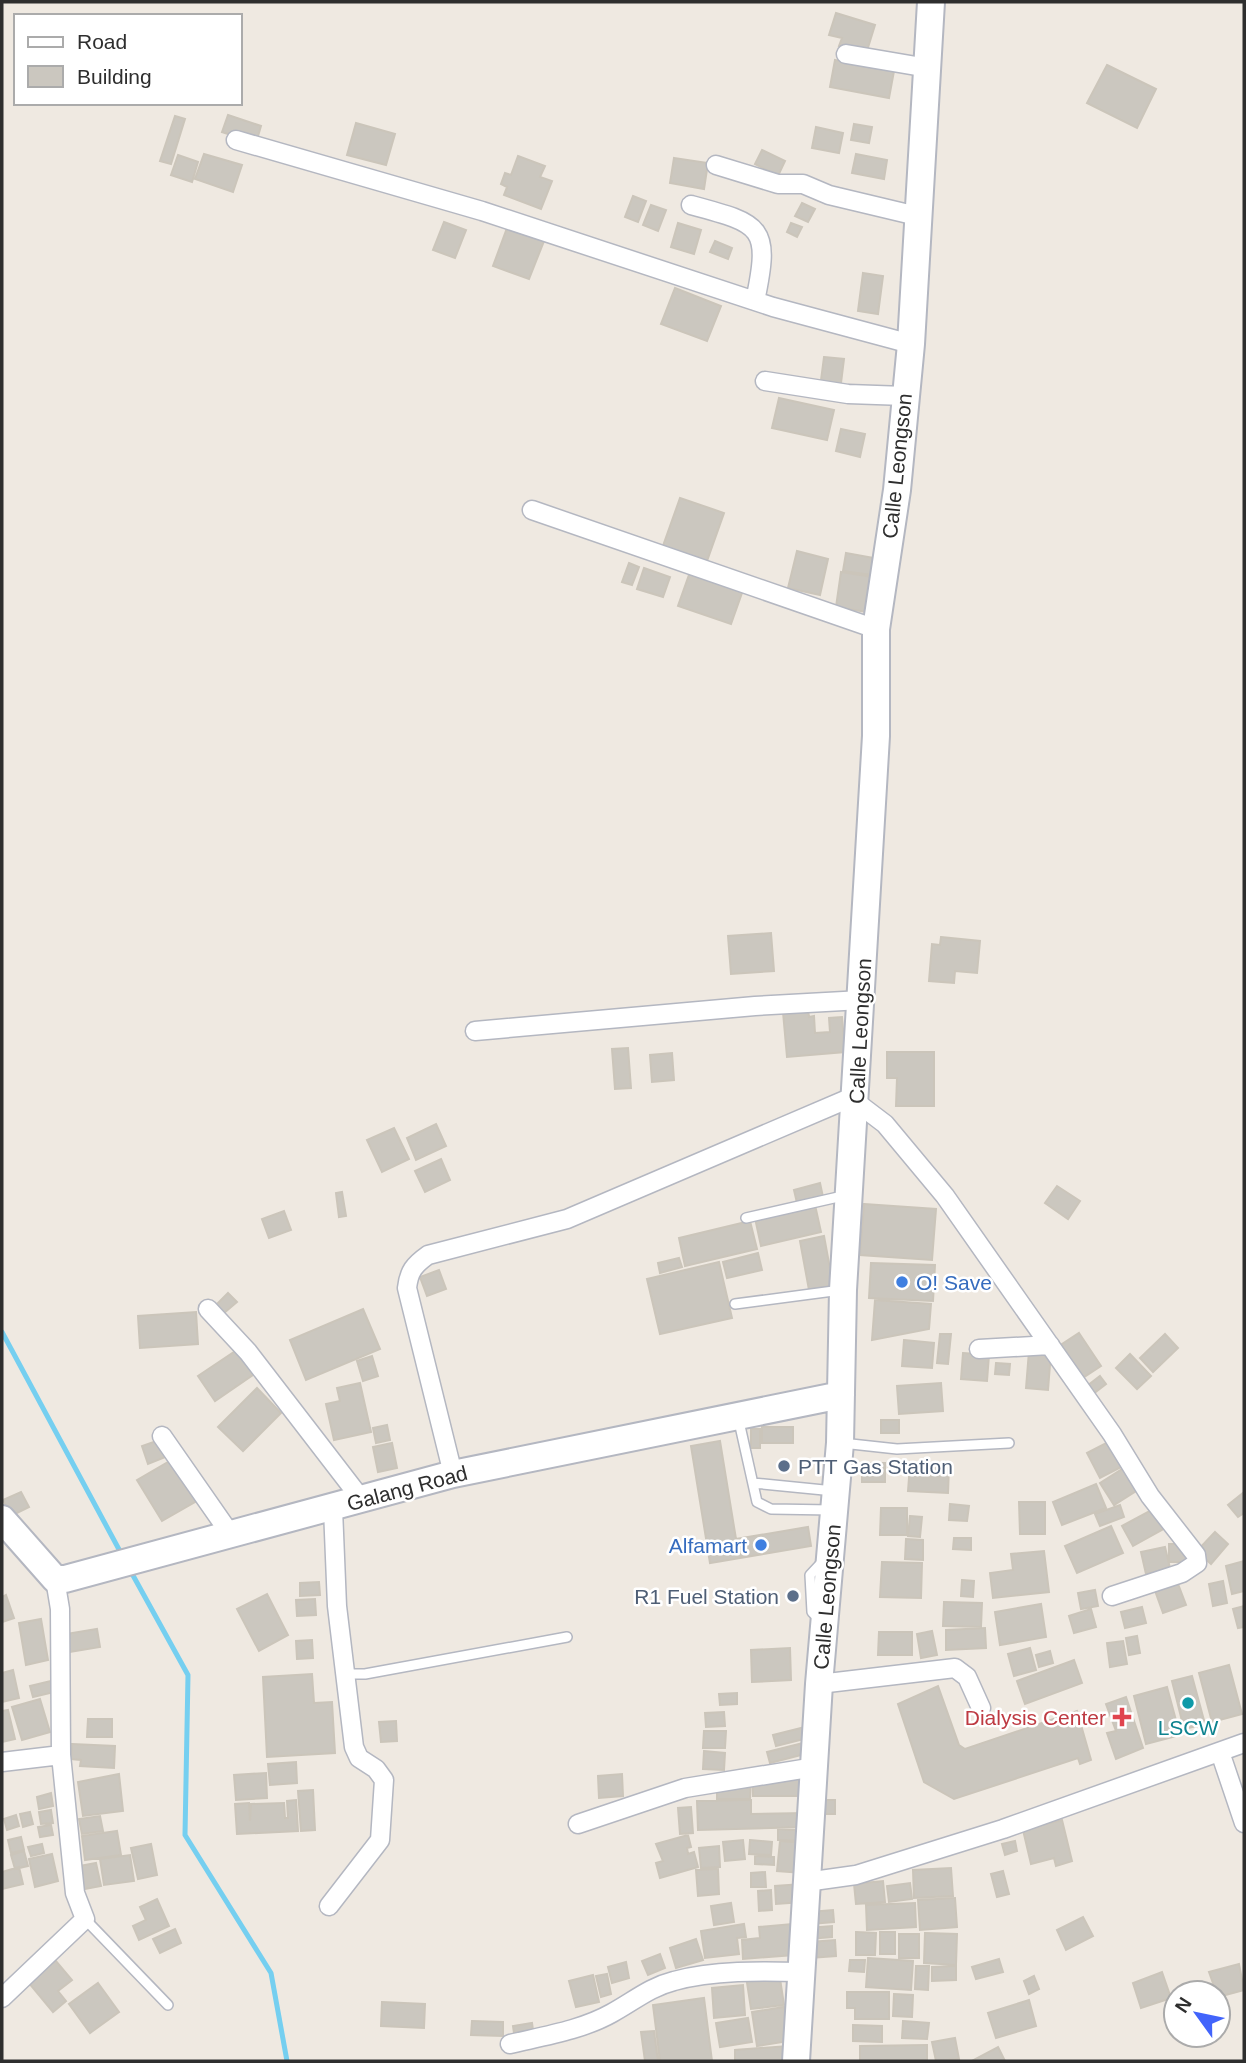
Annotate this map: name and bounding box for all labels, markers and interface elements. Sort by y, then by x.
legend [14,14,242,105]
text: Road [77,30,127,53]
text: Building [77,65,152,88]
street label: Calle Leongson [878,392,916,540]
street label: Calle Leongson [845,958,875,1104]
place label: O! Save [916,1271,992,1294]
marker: O! Save [894,1274,910,1290]
place label: PTT Gas Station [798,1455,953,1478]
marker: PTT Gas Station [776,1458,792,1474]
street label: Galang Road [344,1461,470,1515]
street label: Calle Leongson [809,1523,845,1671]
place label: Alfamart [669,1534,747,1557]
marker: Alfamart [753,1537,769,1553]
place label: R1 Fuel Station [634,1585,779,1608]
marker: R1 Fuel Station [785,1588,801,1604]
marker: LSCW [1180,1695,1196,1711]
place label: Dialysis Center [965,1706,1106,1729]
marker: Dialysis Center [1112,1707,1132,1727]
place label: LSCW [1158,1716,1219,1739]
north arrow [1162,1979,1232,2049]
text: N [1171,1994,1196,2016]

